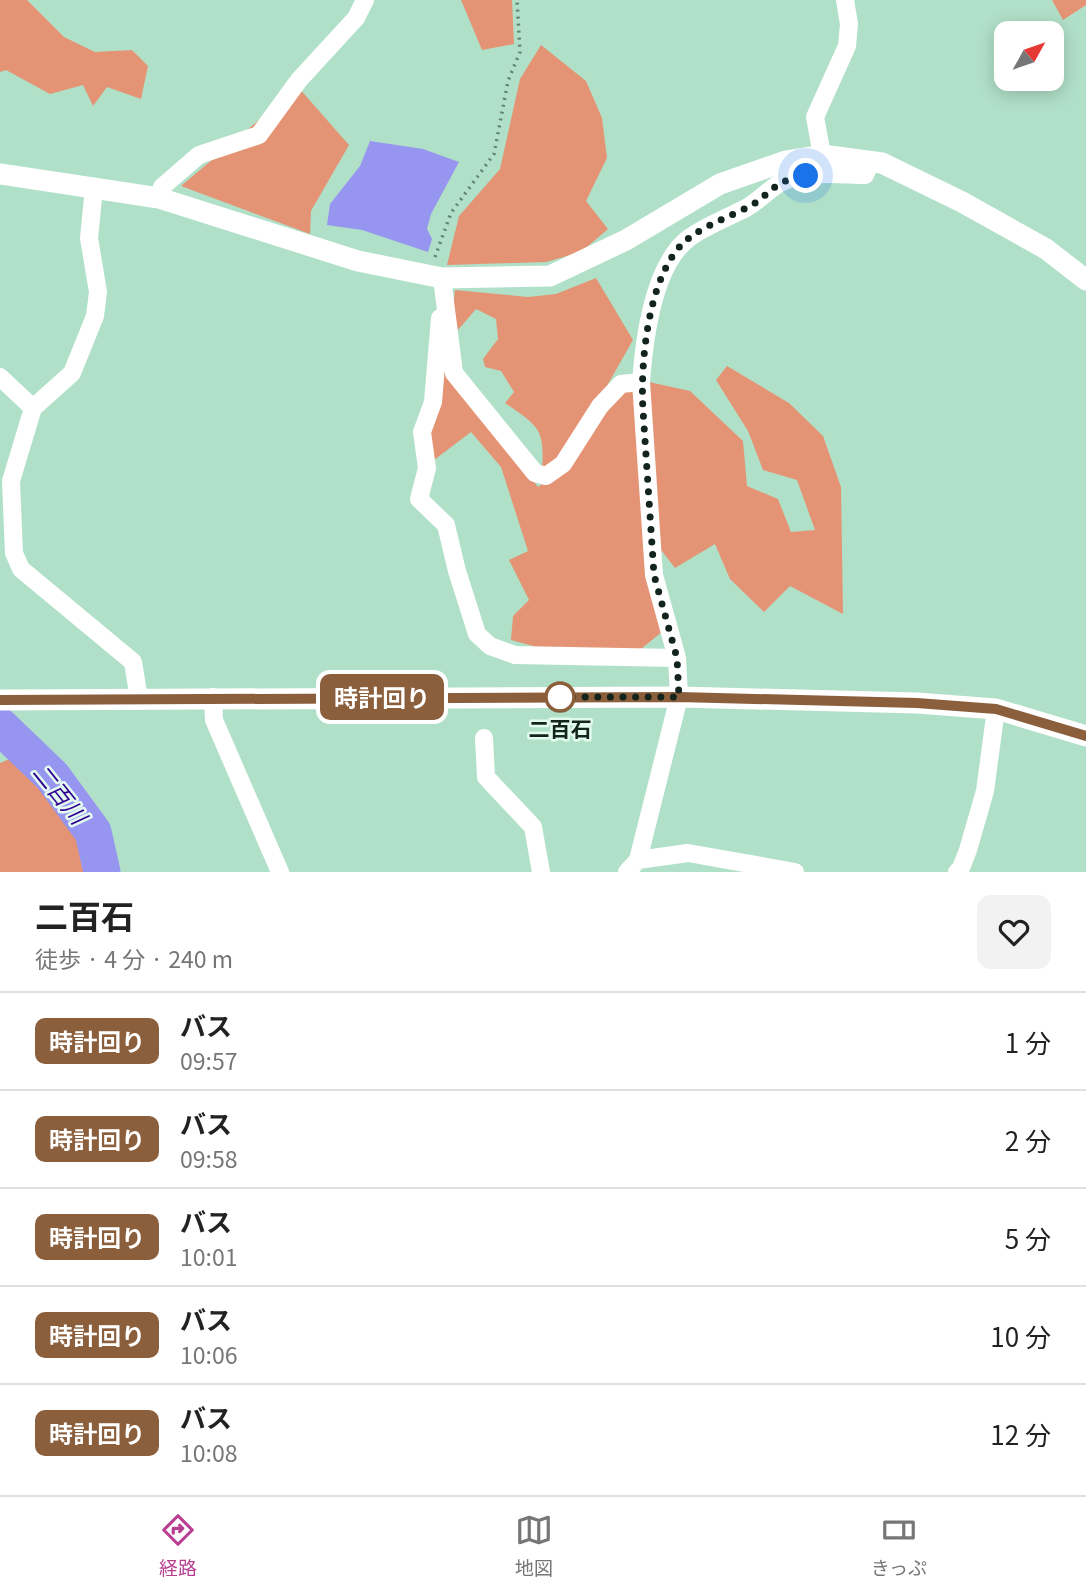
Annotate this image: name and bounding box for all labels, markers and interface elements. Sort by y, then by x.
north arrow [994,21,1064,91]
map controls [994,21,1064,91]
your location [788,158,823,193]
line badge: 時計回り [333,674,431,720]
text: 時計回り [334,679,430,714]
marker: 二百石 [545,682,575,712]
place label: 二百石 [529,713,592,743]
water label: 二百川 [26,755,98,833]
text: 二百石 [35,891,134,939]
button: heart [977,895,1051,969]
text: 徒歩 · 4 分 · 240 m [35,941,233,975]
text: バス [180,1006,232,1043]
text: 時計回り [49,1023,145,1058]
text: 1 分 [1005,1023,1051,1060]
text: 09:57 [180,1043,237,1077]
text: バス [180,1104,232,1141]
text: 時計回り [49,1121,145,1156]
text: 2 分 [1005,1121,1051,1158]
text: 09:58 [180,1141,237,1175]
text: バス [180,1202,232,1239]
text: 時計回り [49,1219,145,1254]
text: 5 分 [1005,1219,1051,1256]
text: 10:01 [180,1239,237,1273]
text: バス [180,1300,232,1337]
text: 時計回り [49,1317,145,1352]
text: 10 分 [990,1317,1051,1354]
text: 10:06 [180,1337,237,1371]
text: バス [180,1398,232,1435]
text: 時計回り [49,1415,145,1450]
text: 12 分 [990,1415,1051,1452]
text: 10:08 [180,1435,237,1469]
tab: 経路 [159,1511,197,1580]
tab: 地図 [515,1511,553,1580]
tab: きっぷ [871,1511,927,1580]

